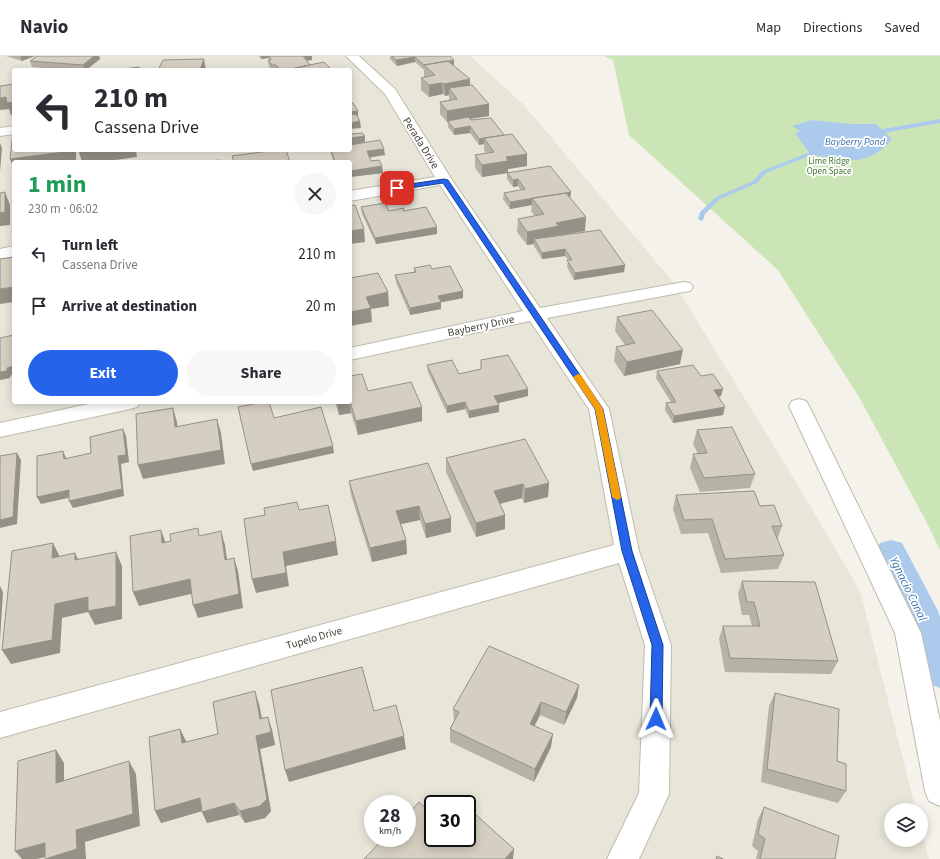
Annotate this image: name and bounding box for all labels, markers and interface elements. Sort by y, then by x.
text: Navio [20,14,68,41]
text: Map [756,18,781,38]
text: Directions [803,18,862,38]
text: Saved [884,18,920,38]
text: 210 m [94,78,168,118]
icon: left [28,84,80,136]
street label: Perada Drive [399,114,443,172]
text: Cassena Drive [94,115,199,140]
water label: Bayberry Pond [825,135,886,149]
park label: Lime Ridge Open Space [807,155,852,178]
text: 1 min [28,167,86,202]
pin [380,171,414,205]
button: close [294,173,336,215]
icon: arrive [386,177,408,199]
text: 230 m · 06:02 [28,200,98,218]
text: Turn left [62,235,118,256]
icon: left [28,243,50,265]
text: 210 m [298,244,336,265]
text: Cassena Drive [62,256,138,274]
icon: arrive [28,295,50,317]
text: Arrive at destination [62,296,197,317]
text: 20 m [306,296,336,317]
street label: Bayberry Drive [446,312,516,340]
button: Exit [28,350,178,396]
button: Share [186,350,336,396]
water label: Ygnacio Canal [885,554,931,624]
street label: Tupelo Drive [284,623,344,653]
position arrow [635,698,677,740]
speed limit sign: 30 [424,795,476,847]
text: 28 [379,802,401,830]
map controls [884,803,928,847]
button: layers [884,803,928,847]
text: km/h [379,824,401,838]

